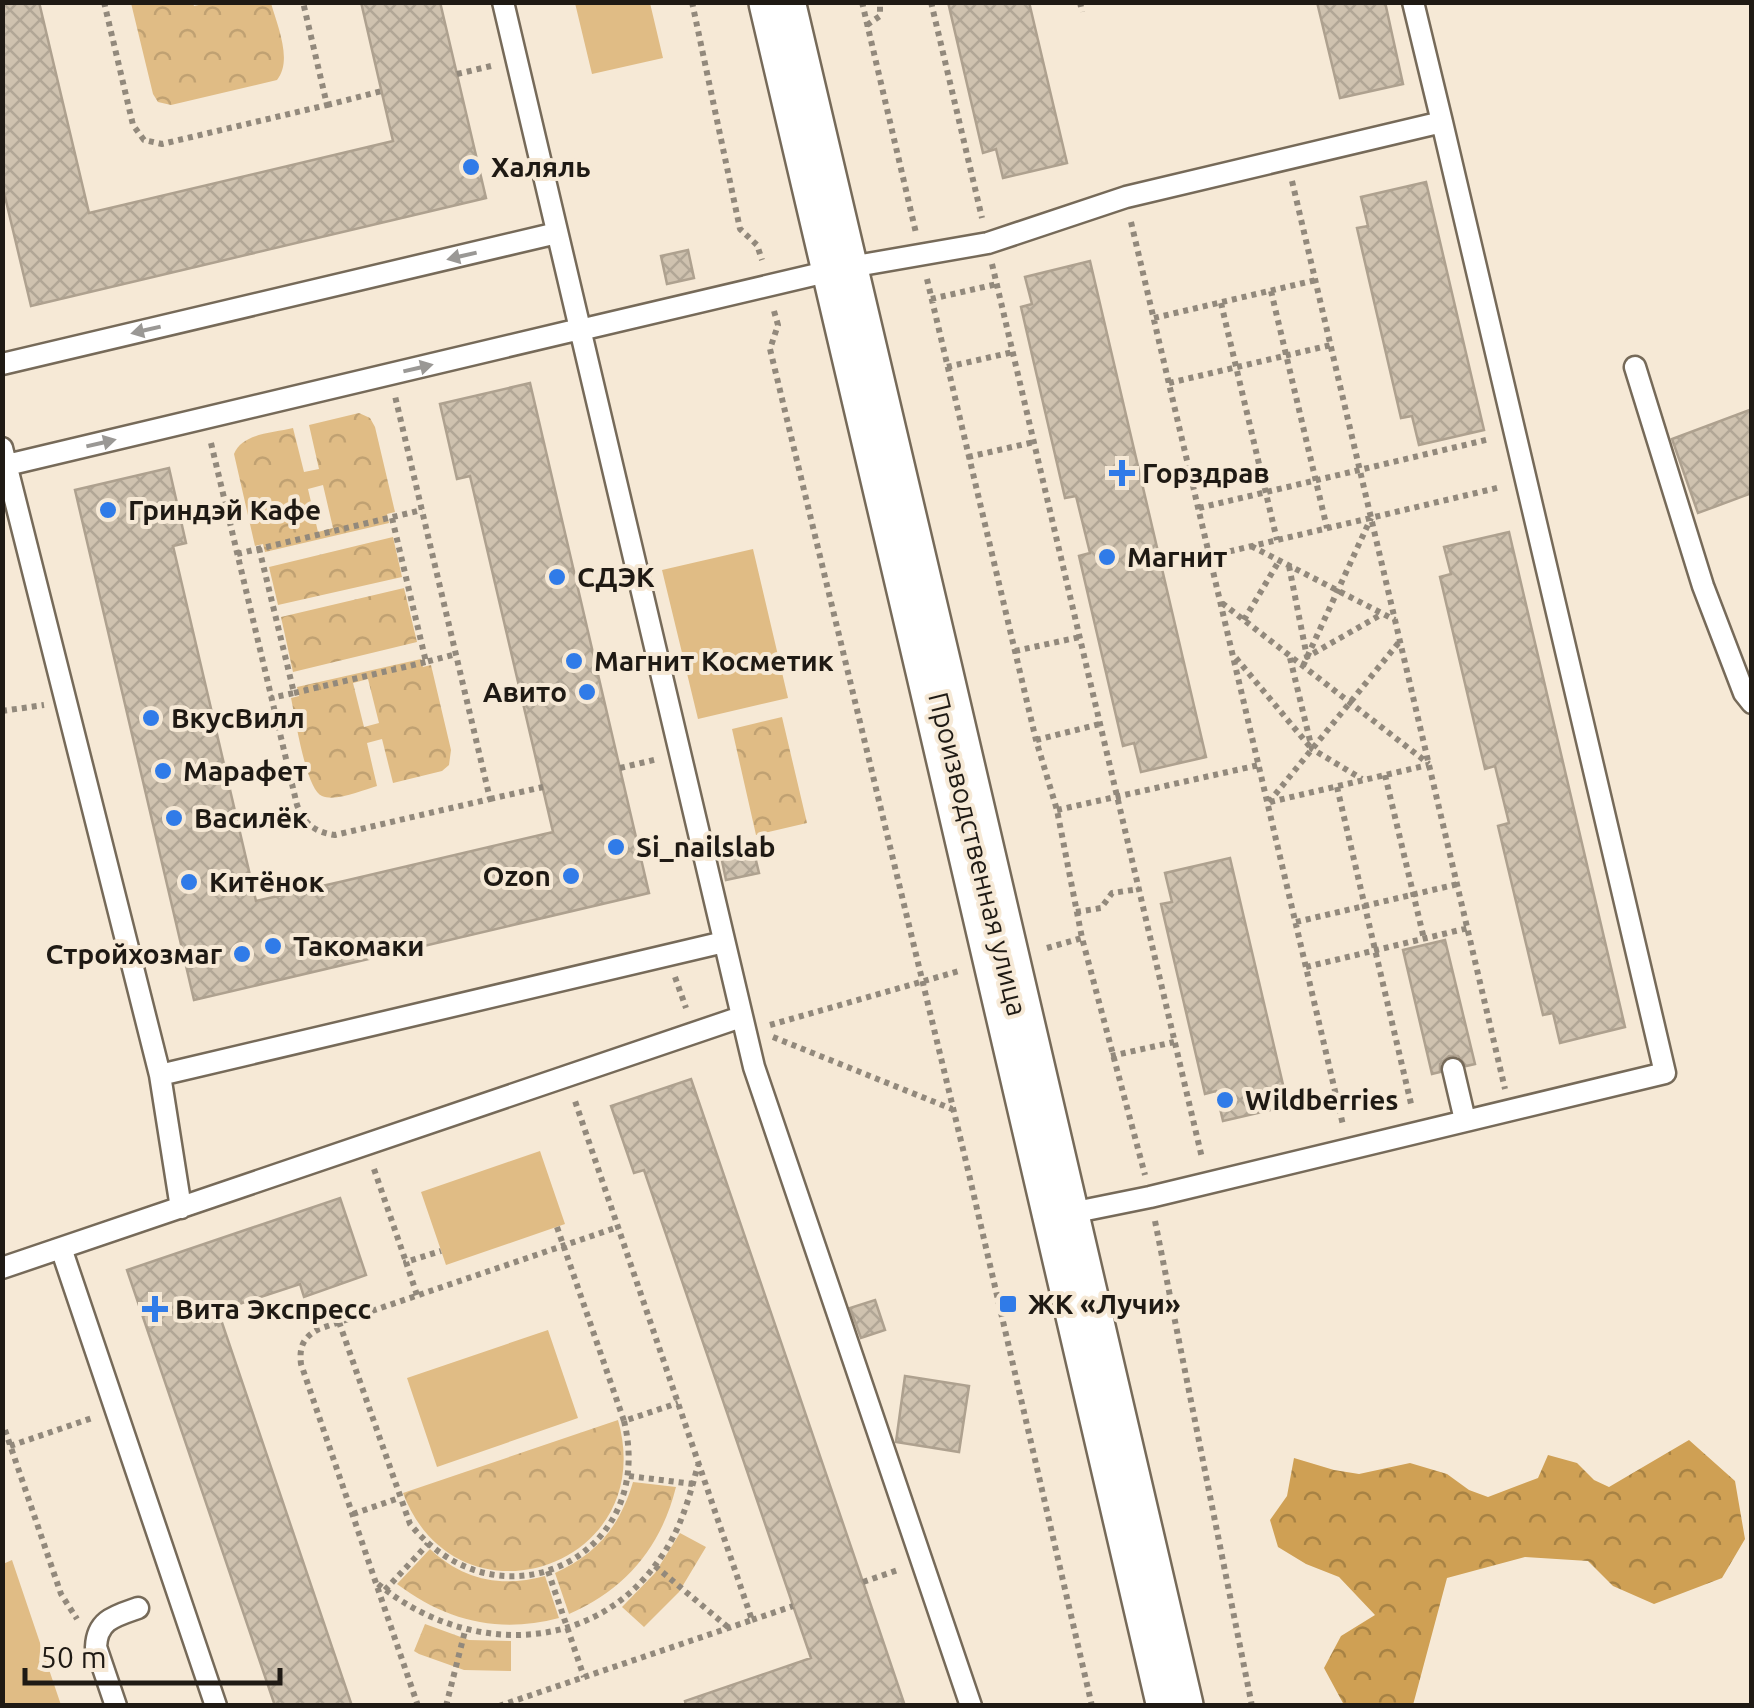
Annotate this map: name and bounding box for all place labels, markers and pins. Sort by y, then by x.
place label: Халяль [491,151,591,182]
marker: Халяль [460,156,482,178]
place label: Горздрав [1142,457,1270,488]
marker: Горздрав [1111,462,1133,484]
place label: Гриндэй Кафе [128,494,321,525]
marker: Гриндэй Кафе [97,499,119,521]
place label: Магнит [1127,541,1227,572]
marker: Магнит [1096,546,1118,568]
place label: СДЭК [577,561,655,592]
marker: СДЭК [546,566,568,588]
place label: Магнит Косметик [594,645,834,676]
marker: Магнит Косметик [563,650,585,672]
place label: Авито [483,676,567,707]
marker: Авито [576,681,598,703]
place label: ВкусВилл [171,702,305,733]
marker: ВкусВилл [140,707,162,729]
place label: Марафет [183,755,307,786]
marker: Марафет [152,760,174,782]
place label: Василёк [194,802,308,833]
marker: Василёк [163,807,185,829]
place label: Si_nailslab [636,831,776,862]
marker: Si_nailslab [605,836,627,858]
place label: Ozon [482,860,551,891]
marker: Ozon [560,865,582,887]
place label: Китёнок [209,866,324,897]
marker: Китёнок [178,871,200,893]
place label: Такомаки [293,930,424,961]
marker: Такомаки [262,935,284,957]
place label: Стройхозмаг [46,938,223,969]
marker: Стройхозмаг [231,943,253,965]
place label: Wildberries [1245,1084,1399,1115]
marker: Wildberries [1214,1089,1236,1111]
place label: ЖК «Лучи» [1028,1288,1181,1319]
place label: Вита Экспресс [175,1293,371,1324]
marker: ЖК «Лучи» [997,1293,1019,1315]
marker: Вита Экспресс [144,1298,166,1320]

